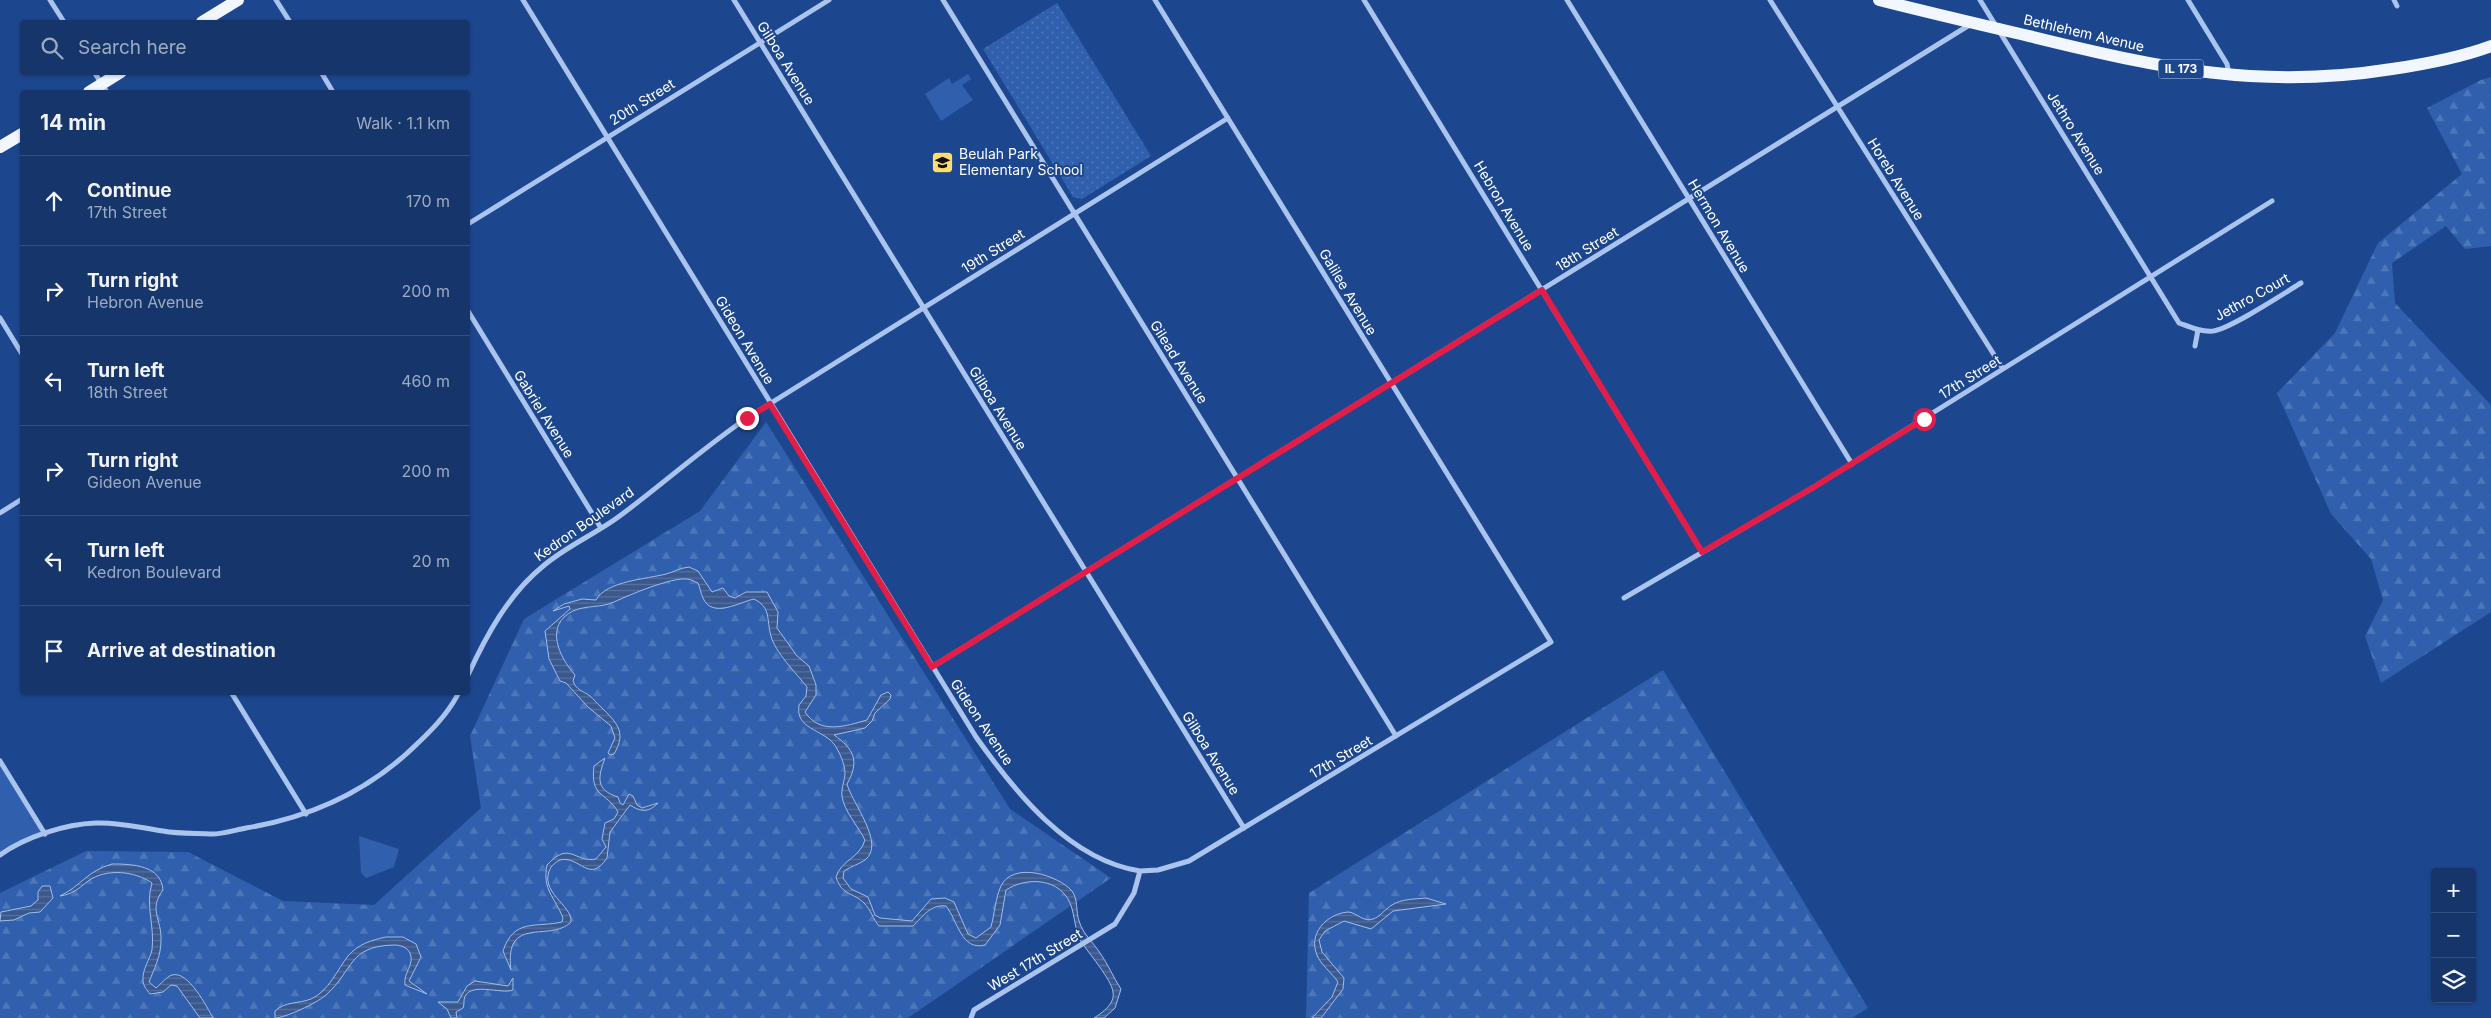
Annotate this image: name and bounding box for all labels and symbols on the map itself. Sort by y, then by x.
street label: Bethlehem Avenue [2022,10,2146,55]
street label: Gilboa Avenue [754,18,819,108]
road number: IL 173 [2158,60,2204,78]
street label: 20th Street [606,75,678,128]
street label: Jethro Avenue [2044,88,2109,178]
street label: Horeb Avenue [1864,135,1928,223]
place label: Beulah Park Elementary School [959,145,1083,178]
school or university icon: Beulah Park Elementary School [931,150,955,174]
street label: Hebron Avenue [1471,158,1538,254]
street label: Hermon Avenue [1685,176,1754,276]
street label: 18th Street [1552,222,1622,275]
street label: 19th Street [958,224,1028,277]
street label: Galilee Avenue [1316,245,1381,338]
street label: Jethro Court [2211,269,2293,324]
street label: Gideon Avenue [712,292,779,387]
street label: Gilead Avenue [1147,317,1212,407]
street label: 17th Street [1936,351,2004,402]
street label: Gilboa Avenue [966,363,1031,453]
street label: Gabriel Avenue [511,367,578,461]
route end [736,407,759,430]
route start [1913,408,1936,431]
street label: Kedron Boulevard [531,483,637,564]
street label: Gideon Avenue [947,675,1018,768]
street label: Gilboa Avenue [1179,708,1244,798]
street label: 17th Street [1306,731,1375,782]
street label: West 17th Street [984,924,1085,994]

